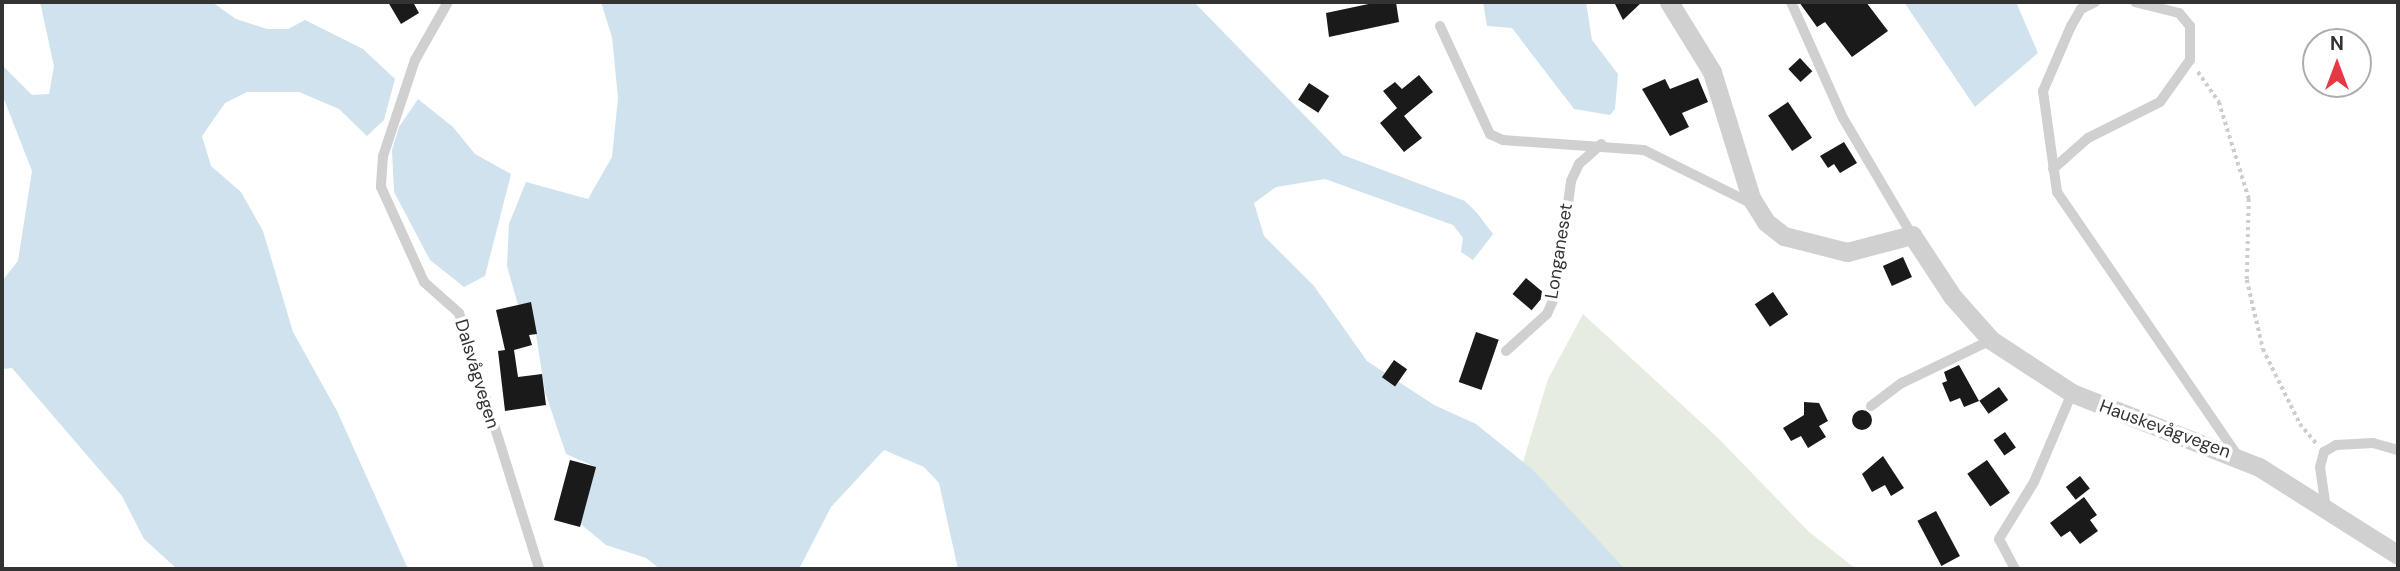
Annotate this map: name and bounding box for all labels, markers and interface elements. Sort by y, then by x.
north arrow [2302,28,2372,98]
text: N [2330,31,2344,56]
street label: Longaneset [1541,202,1577,300]
street label: Dalsvågvegen [450,317,504,431]
street label: Hauskevågvegen [2096,395,2234,463]

